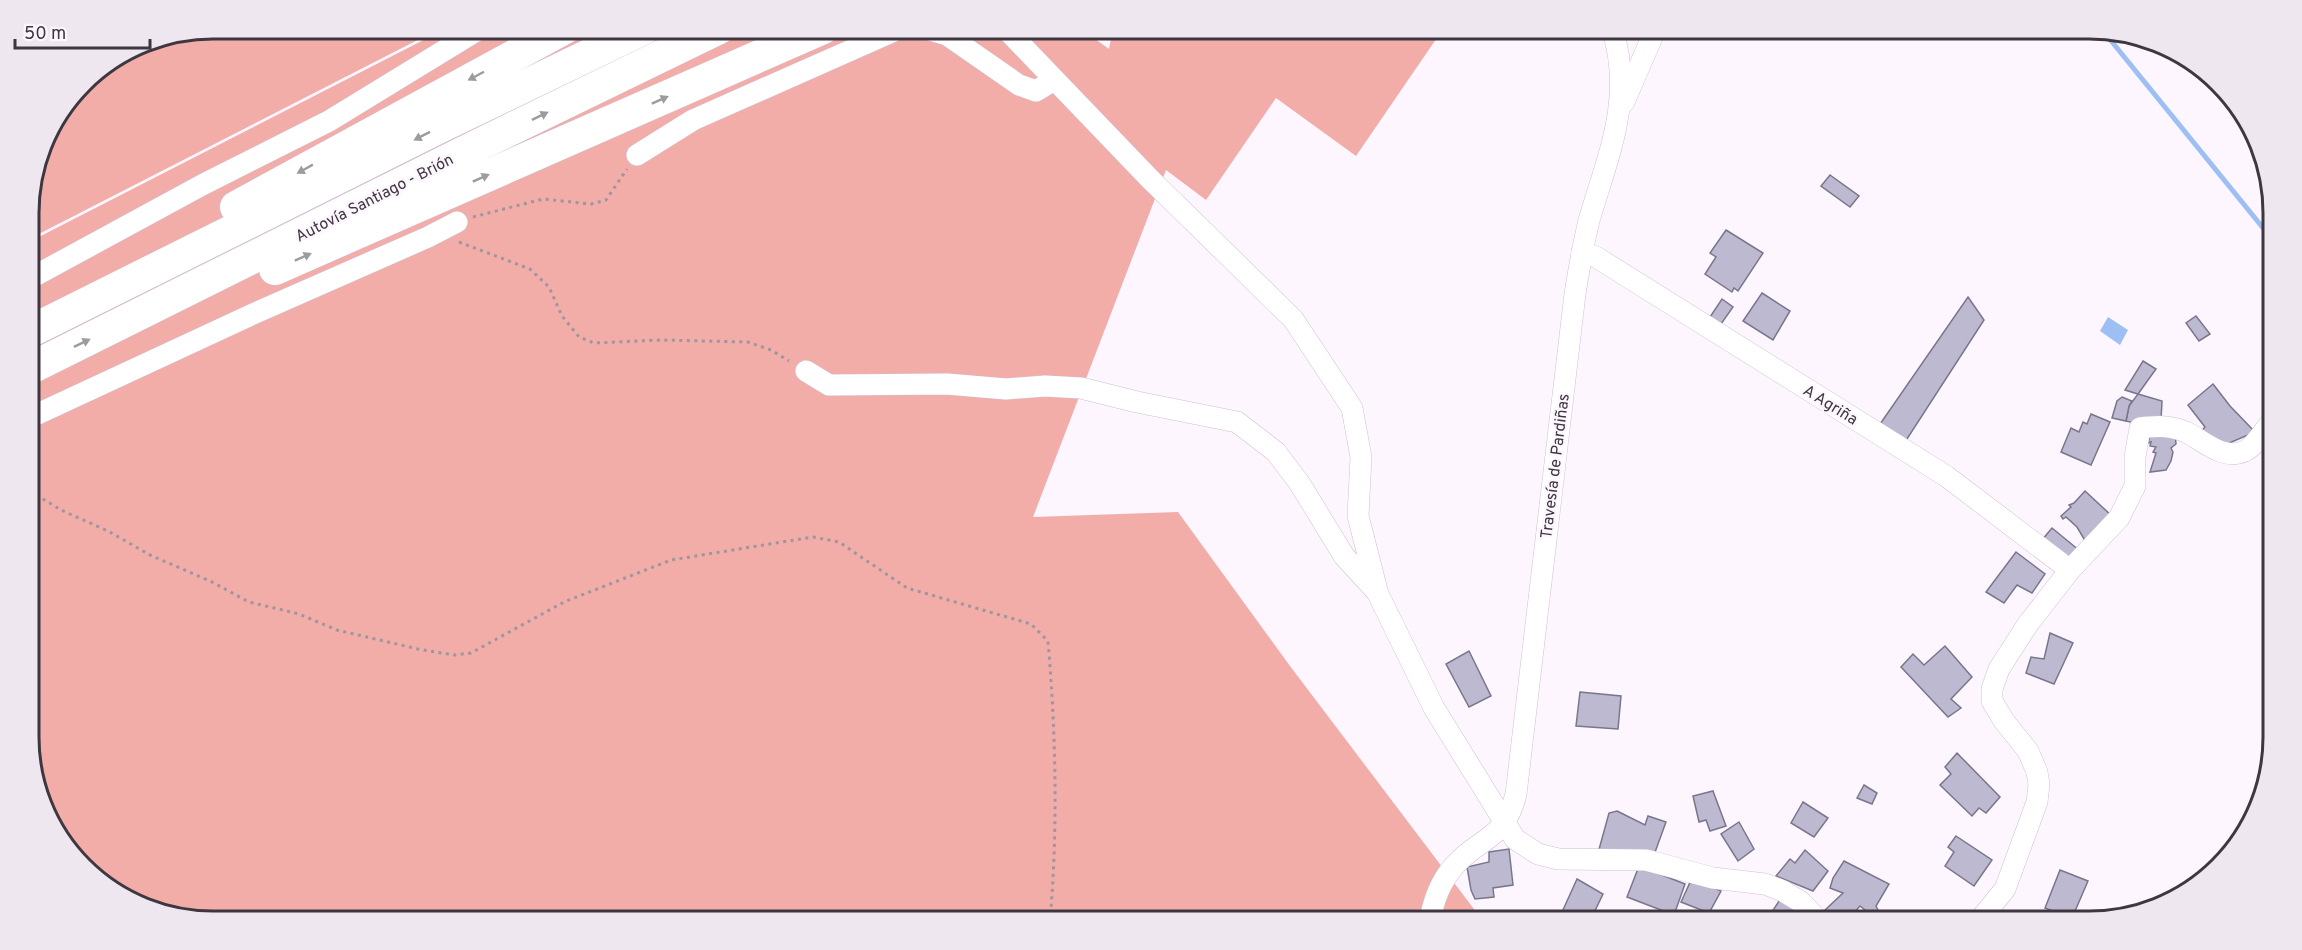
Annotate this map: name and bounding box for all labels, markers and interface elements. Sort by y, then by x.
scale bar [15,12,150,50]
text: 50 m [24,23,66,46]
one-way arrow [467,71,484,81]
one-way arrow [651,95,669,104]
one-way arrow [531,111,548,120]
one-way arrow [413,132,430,141]
street label: Autovía Santiago - Brión [292,150,457,247]
one-way arrow [296,164,313,174]
one-way arrow [473,173,491,183]
one-way arrow [294,252,311,261]
one-way arrow [73,338,90,347]
street label: A Agriña [1799,381,1861,430]
street label: Travesía de Pardiñas [1537,393,1575,540]

